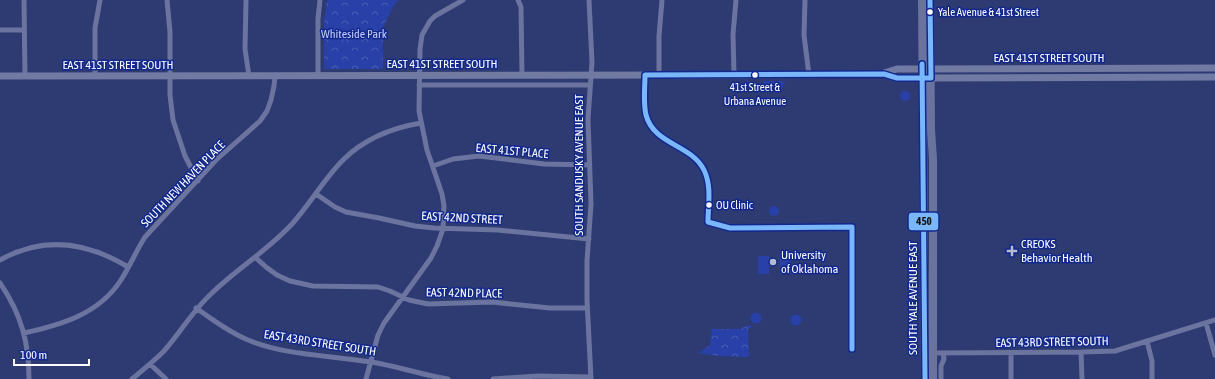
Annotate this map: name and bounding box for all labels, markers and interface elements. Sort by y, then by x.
place label: Yale Avenue & 41st Street [938,6,1039,18]
marker: Yale Avenue & 41st Street [925,7,935,17]
park label: Whiteside Park [321,27,388,41]
street label: EAST 41ST STREET SOUTH [994,51,1105,65]
street label: EAST 41ST STREET SOUTH [387,57,498,71]
street label: EAST 41ST STREET SOUTH [63,58,174,72]
marker: 41st Street & Urbana Avenue [750,70,760,80]
place label: 41st Street & Urbana Avenue [724,81,786,107]
street label: SOUTH SANDUSKY AVENUE EAST [572,93,586,236]
street label: SOUTH NEW HAVEN PLACE [138,138,228,230]
street label: EAST 41ST PLACE [475,141,549,161]
place label: OU Clinic [716,199,754,211]
marker: OU Clinic [704,200,714,210]
street label: EAST 42ND STREET [421,209,504,227]
line badge: 450 [908,212,939,231]
text: 450 [915,215,932,227]
place label: CREOKS Behavior Health [1021,237,1093,265]
street label: SOUTH YALE AVENUE EAST [906,240,920,355]
marker: CREOKS Behavior Health [1006,245,1018,257]
place label: University of Oklahoma [781,248,838,276]
marker: University of Oklahoma [768,257,778,267]
street label: EAST 42ND PLACE [426,285,502,301]
street label: EAST 43RD STREET SOUTH [263,327,377,359]
street label: EAST 43RD STREET SOUTH [995,334,1109,350]
scale bar [14,341,89,367]
text: 100 m [20,348,47,362]

